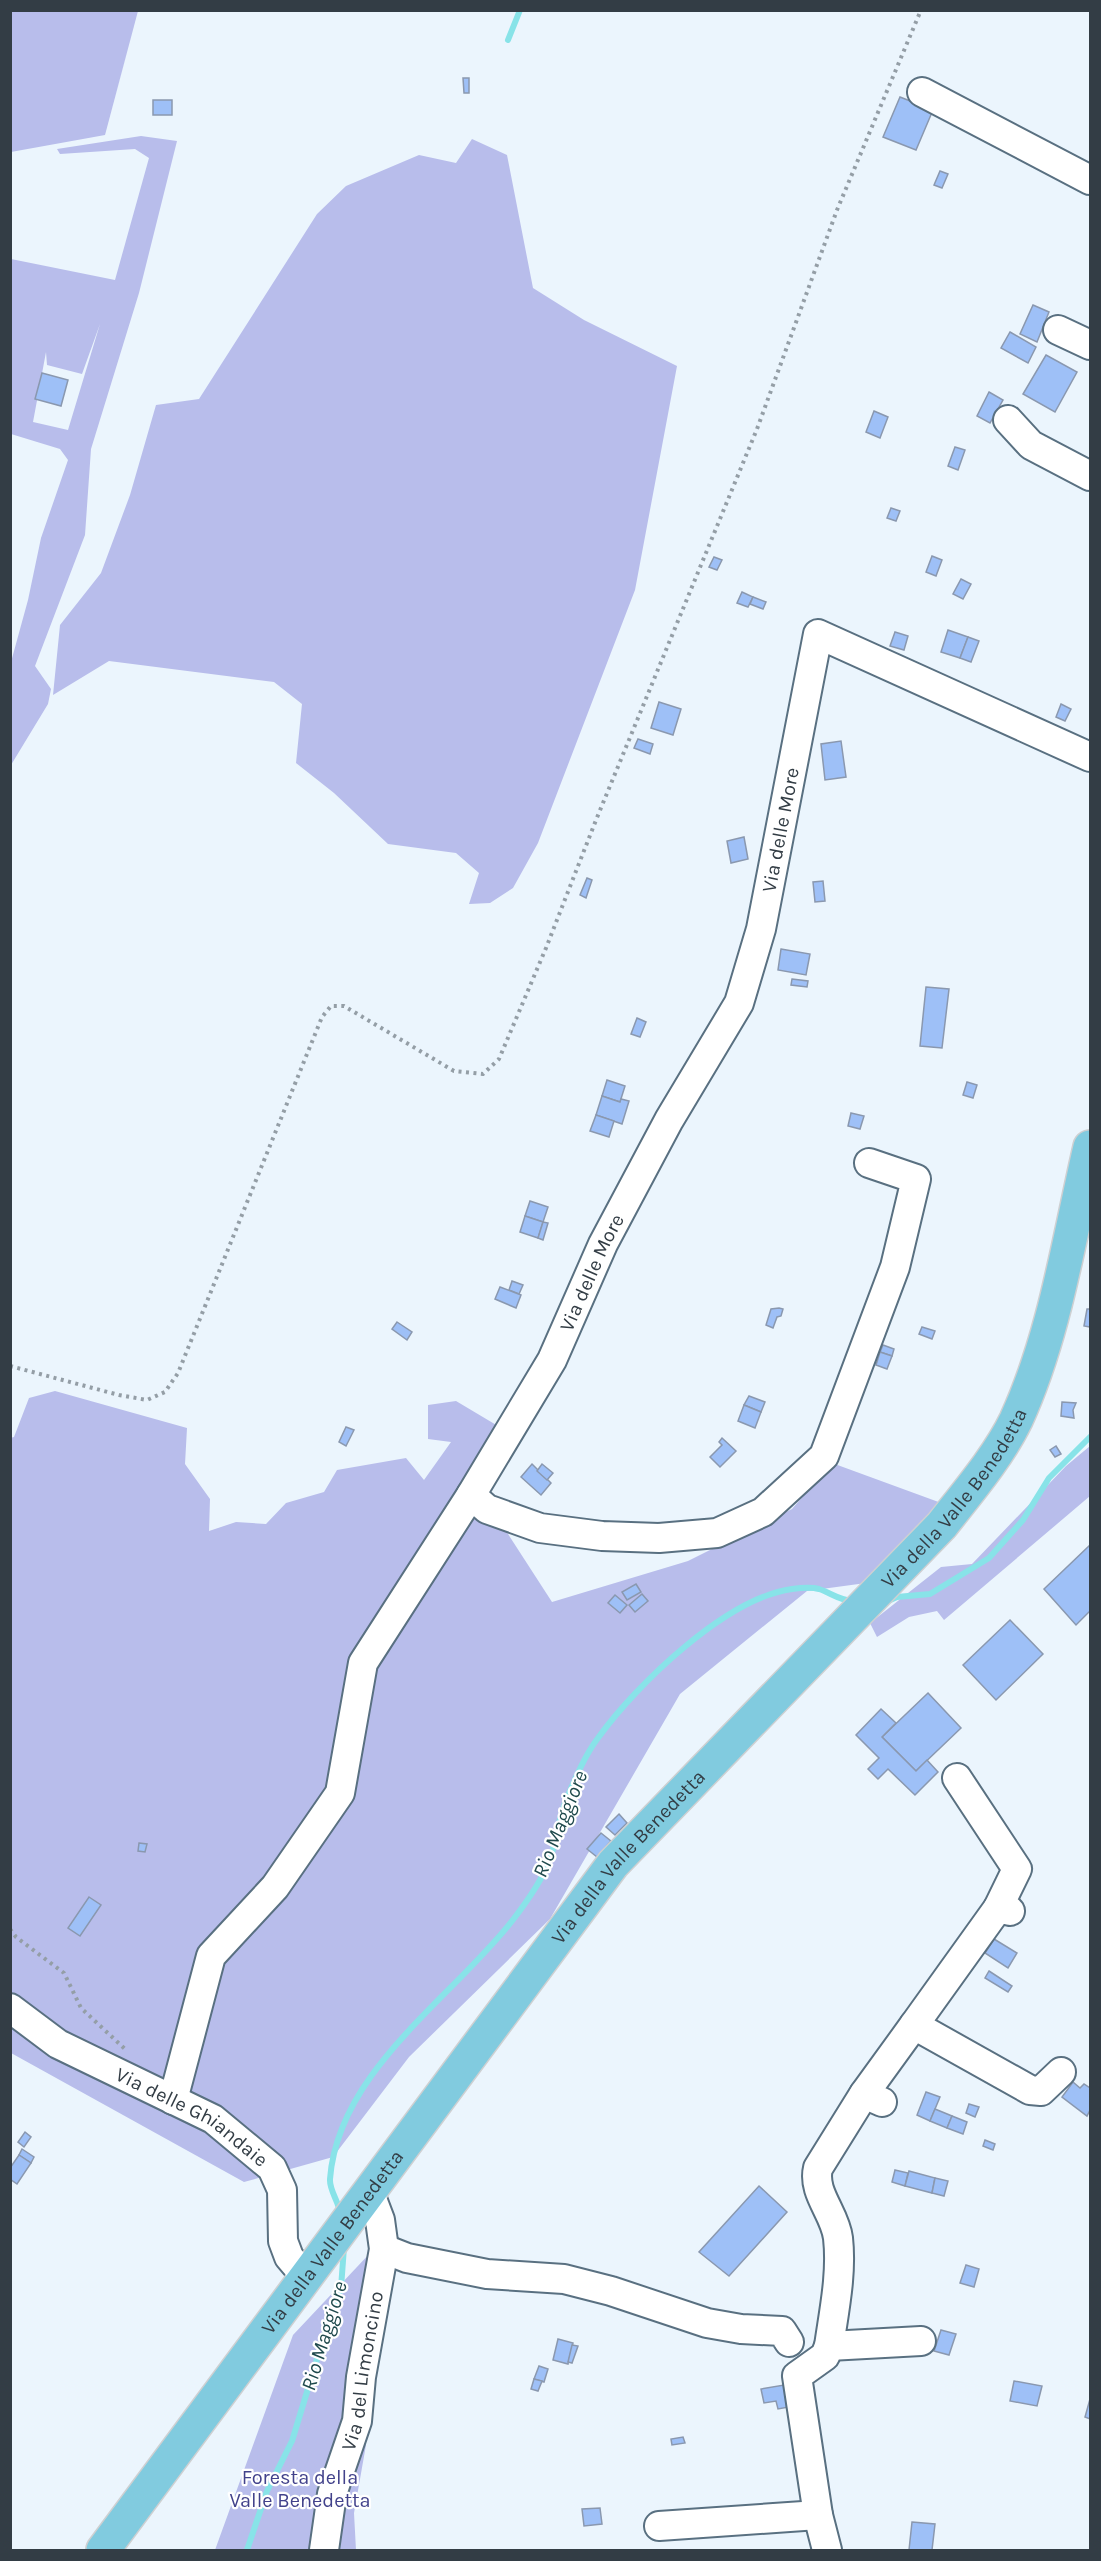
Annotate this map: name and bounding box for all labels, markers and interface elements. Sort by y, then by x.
street label: Via delle More [757,765,804,894]
street label: Via delle More [555,1210,628,1335]
street label: Via della Valle Benedetta [876,1405,1031,1592]
street label: Via della Valle Benedetta [546,1765,710,1948]
water label: Rio Maggiore [528,1767,592,1881]
street label: Via delle Ghiandaie [112,2062,273,2171]
street label: Via della Valle Benedetta [256,2145,408,2338]
water label: Rio Maggiore [296,2278,352,2393]
street label: Via del Limoncino [336,2289,388,2454]
park label: Foresta della Valle Benedetta [229,2466,371,2512]

